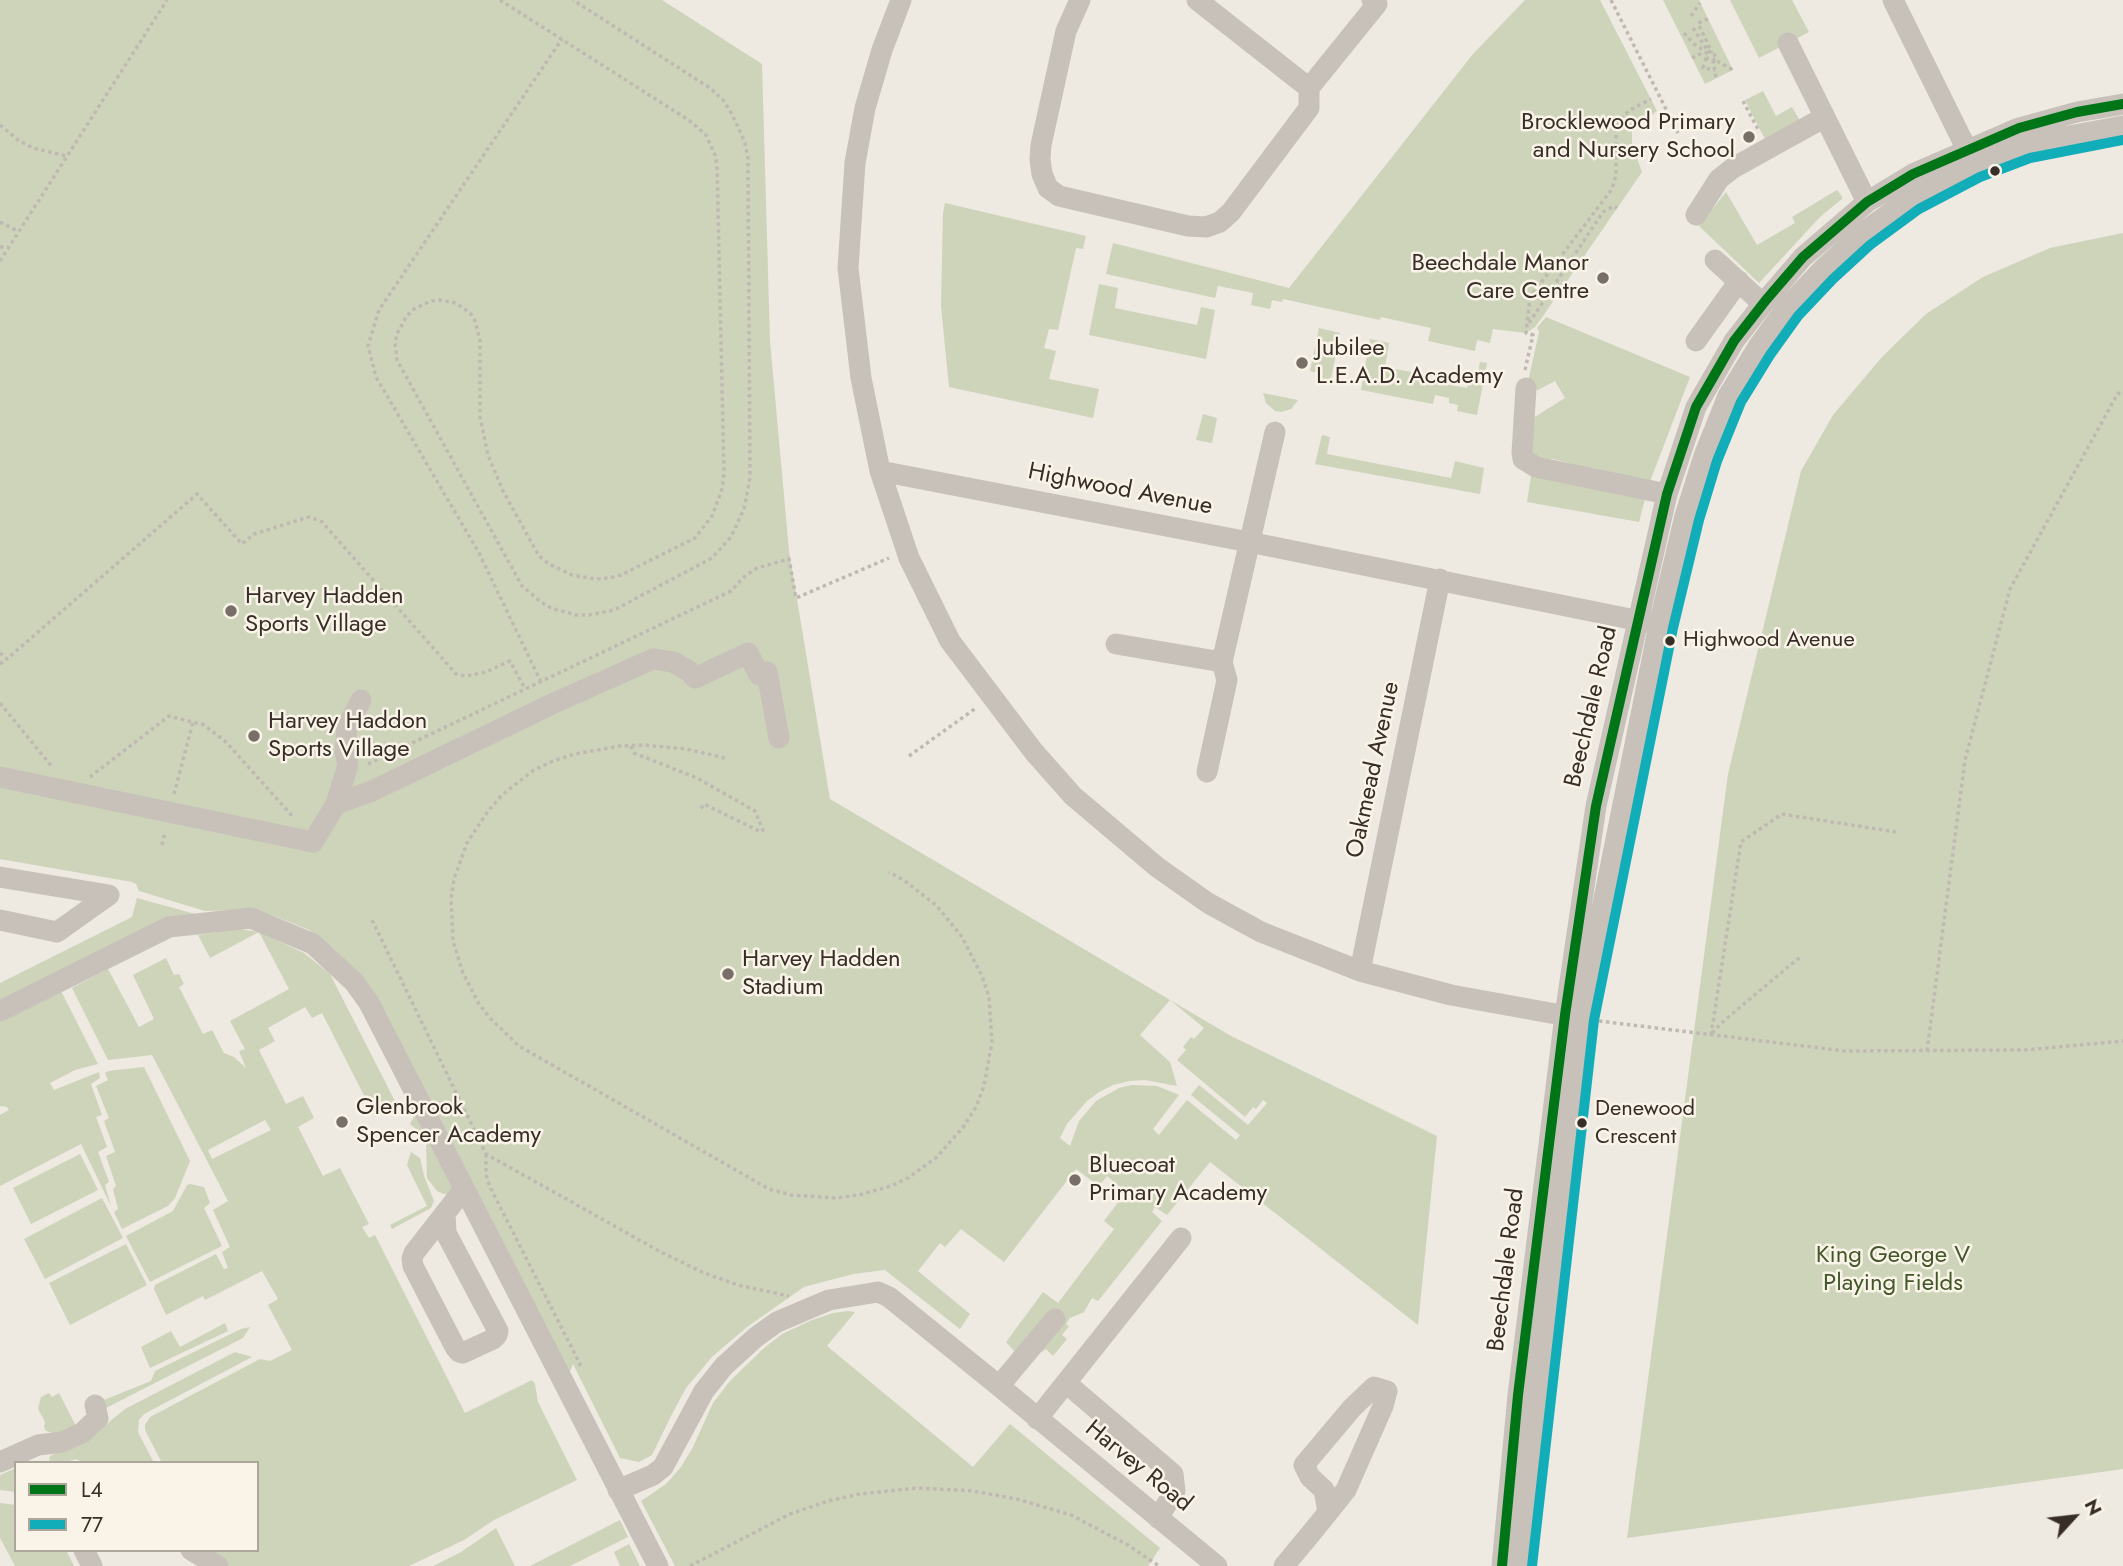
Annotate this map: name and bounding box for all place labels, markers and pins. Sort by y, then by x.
place label: Brocklewood Primary and Nursery School [1521,109,1735,165]
marker: Brocklewood Primary and Nursery School [1741,129,1757,145]
unlabelled marker [1988,164,2002,178]
place label: Beechdale Manor Care Centre [1412,250,1589,306]
marker: Beechdale Manor Care Centre [1595,270,1611,286]
place label: Jubilee L.E.A.D. Academy [1316,335,1503,391]
marker: Jubilee L.E.A.D. Academy [1294,355,1310,371]
place label: Harvey Hadden Sports Village [245,583,404,639]
marker: Harvey Hadden Sports Village [223,603,239,619]
place label: Highwood Avenue [1683,628,1855,654]
marker: Highwood Avenue [1663,634,1677,648]
place label: Harvey Haddon Sports Village [268,708,427,764]
marker: Harvey Haddon Sports Village [246,728,262,744]
place label: Harvey Hadden Stadium [742,946,901,1002]
marker: Harvey Hadden Stadium [720,966,736,982]
place label: Glenbrook Spencer Academy [356,1094,541,1150]
place label: Denewood Crescent [1595,1097,1695,1148]
marker: Glenbrook Spencer Academy [334,1114,350,1130]
marker: Denewood Crescent [1575,1116,1589,1130]
place label: Bluecoat Primary Academy [1089,1152,1267,1208]
marker: Bluecoat Primary Academy [1067,1172,1083,1188]

